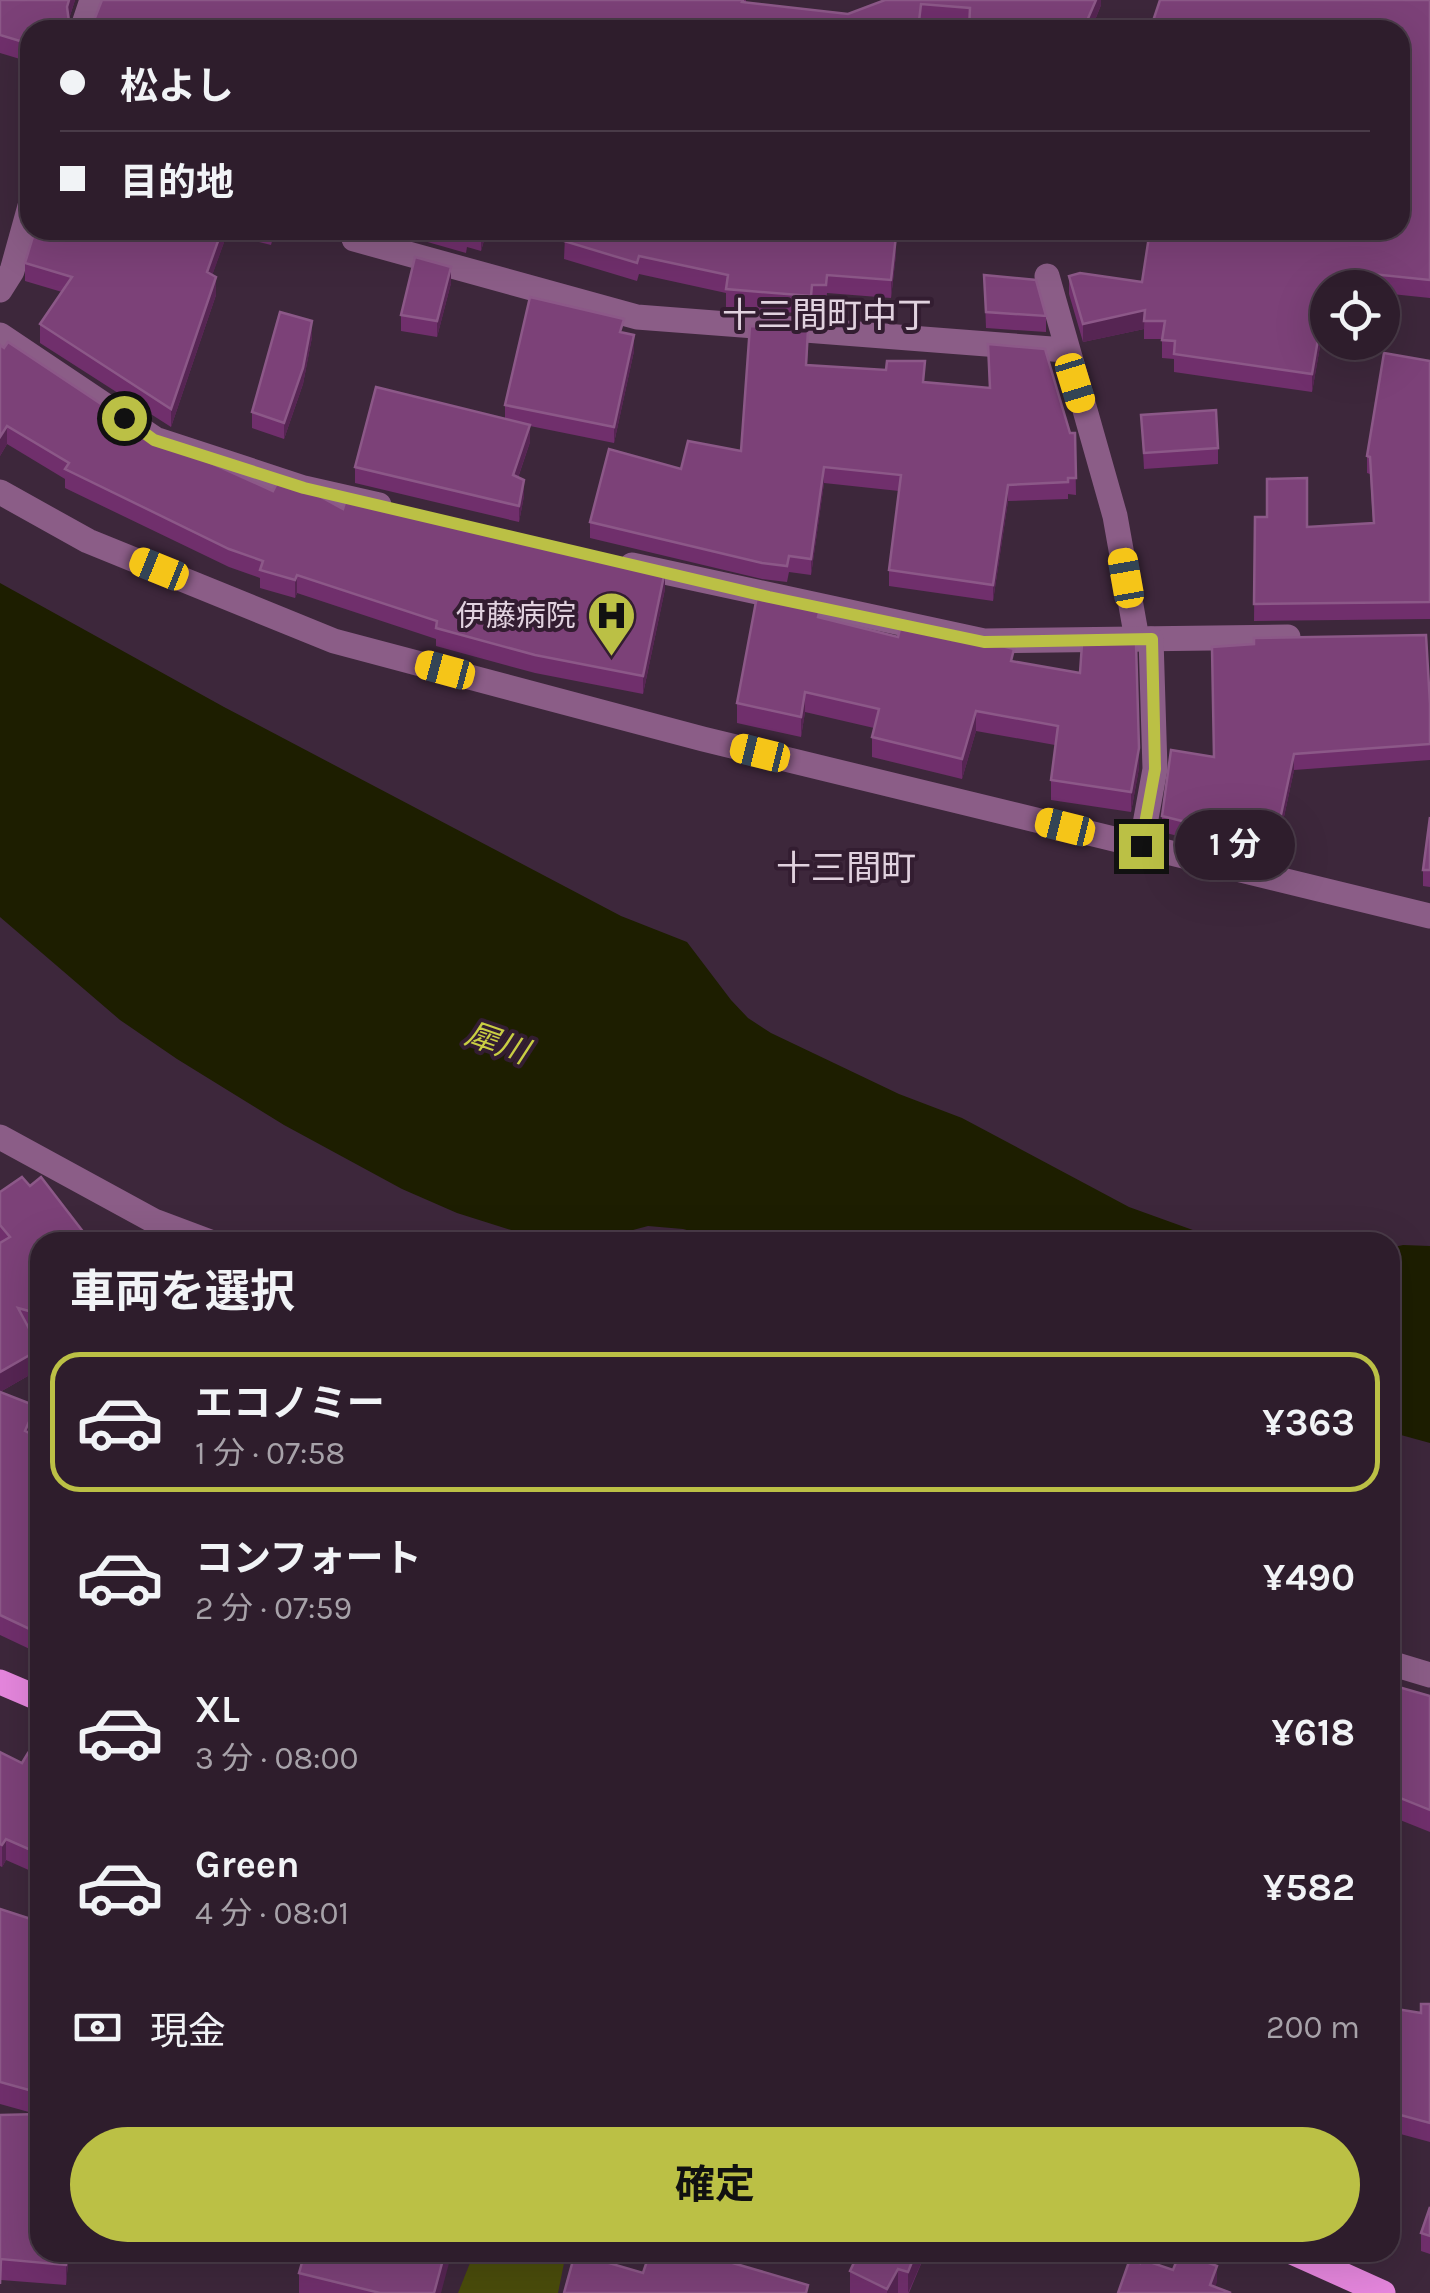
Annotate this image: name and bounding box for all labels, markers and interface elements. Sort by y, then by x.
text: 松よし [120,64,234,109]
text: 目的地 [120,160,234,205]
map controls [1310,270,1400,360]
button: locate [1310,270,1400,360]
district label: 十三間町中丁 [722,295,932,336]
car [1052,350,1098,416]
route start [102,396,147,441]
car [126,544,192,594]
car [1106,546,1146,610]
hospital icon: 伊藤病院 [585,590,637,658]
place label: 伊藤病院 [456,598,576,634]
car [412,648,478,692]
car [727,731,793,775]
car [1032,805,1098,849]
callout: 1 分 [1176,811,1296,881]
route end [1119,824,1164,869]
text: 1 分 [1209,826,1261,863]
district label: 十三間町 [776,848,916,889]
water label: 犀川 [461,1015,536,1072]
text: 車両を選択 [70,1266,295,1318]
icon: car [75,1377,165,1467]
text: エコノミー [195,1381,385,1426]
text: ¥363 [1262,1400,1355,1445]
text: 1 分 · 07:58 [195,1435,345,1472]
icon: car [75,1532,165,1622]
text: コンフォート [195,1536,422,1581]
text: ¥490 [1263,1555,1355,1600]
text: 2 分 · 07:59 [195,1590,352,1627]
icon: car [75,1687,165,1777]
text: XL [195,1687,240,1732]
text: ¥618 [1272,1710,1355,1755]
text: 3 分 · 08:00 [195,1740,358,1777]
icon: car [75,1842,165,1932]
text: Green [195,1842,300,1887]
text: ¥582 [1263,1865,1355,1910]
text: 4 分 · 08:01 [195,1895,349,1932]
icon: cash [70,2000,125,2055]
text: 現金 [150,2009,226,2054]
text: 200 m [1266,2009,1360,2046]
button: 確定 [70,2127,1360,2242]

